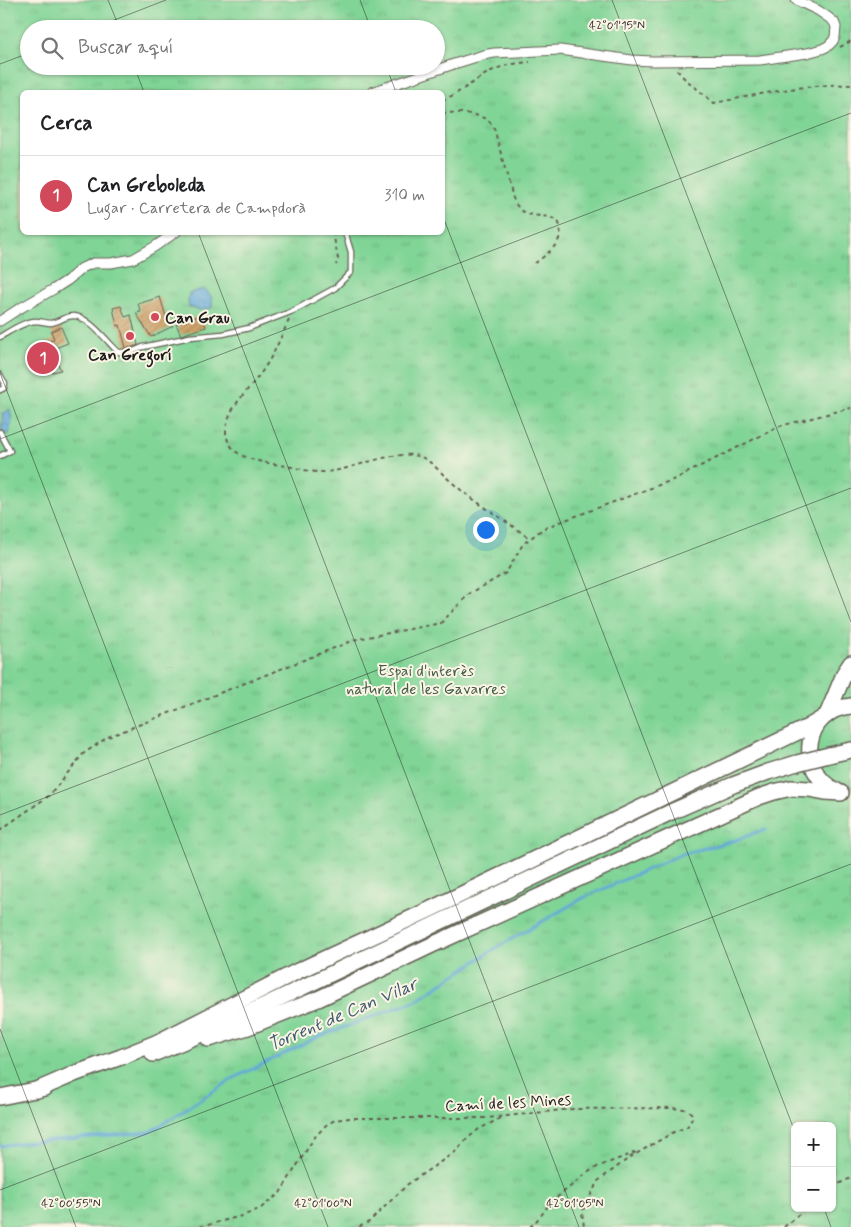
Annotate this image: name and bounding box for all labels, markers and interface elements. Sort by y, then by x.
text: 42°01'15"N [589,18,645,34]
search box [20,20,445,75]
icon: search [38,34,66,62]
text: Buscar aquí [78,35,173,60]
text: Cerca [40,109,93,137]
text: Can Greboleda [87,173,206,198]
text: 1 [52,185,60,206]
text: 310 m [384,185,425,206]
text: Lugar · Carretera de Campdorà [87,198,306,219]
place label: Can Grau [165,308,230,329]
marker: Can Grau [149,311,161,323]
marker: Can Gregorí [124,330,136,342]
pin: 1 [27,339,59,377]
place label: Can Gregorí [88,345,172,368]
your location [473,517,499,543]
park label: Espai d'interès natural de les Gavarres [346,661,506,700]
water label: Torrent de Can Vilar [264,972,423,1057]
street label: Camí de les Mines [444,1090,572,1117]
map controls [791,1122,836,1212]
button: + [791,1122,836,1167]
button: − [791,1167,836,1212]
text: 42°00'55"N [41,1196,101,1212]
text: 42°01'00"N [294,1196,352,1212]
text: 42°01'05"N [546,1196,604,1212]

